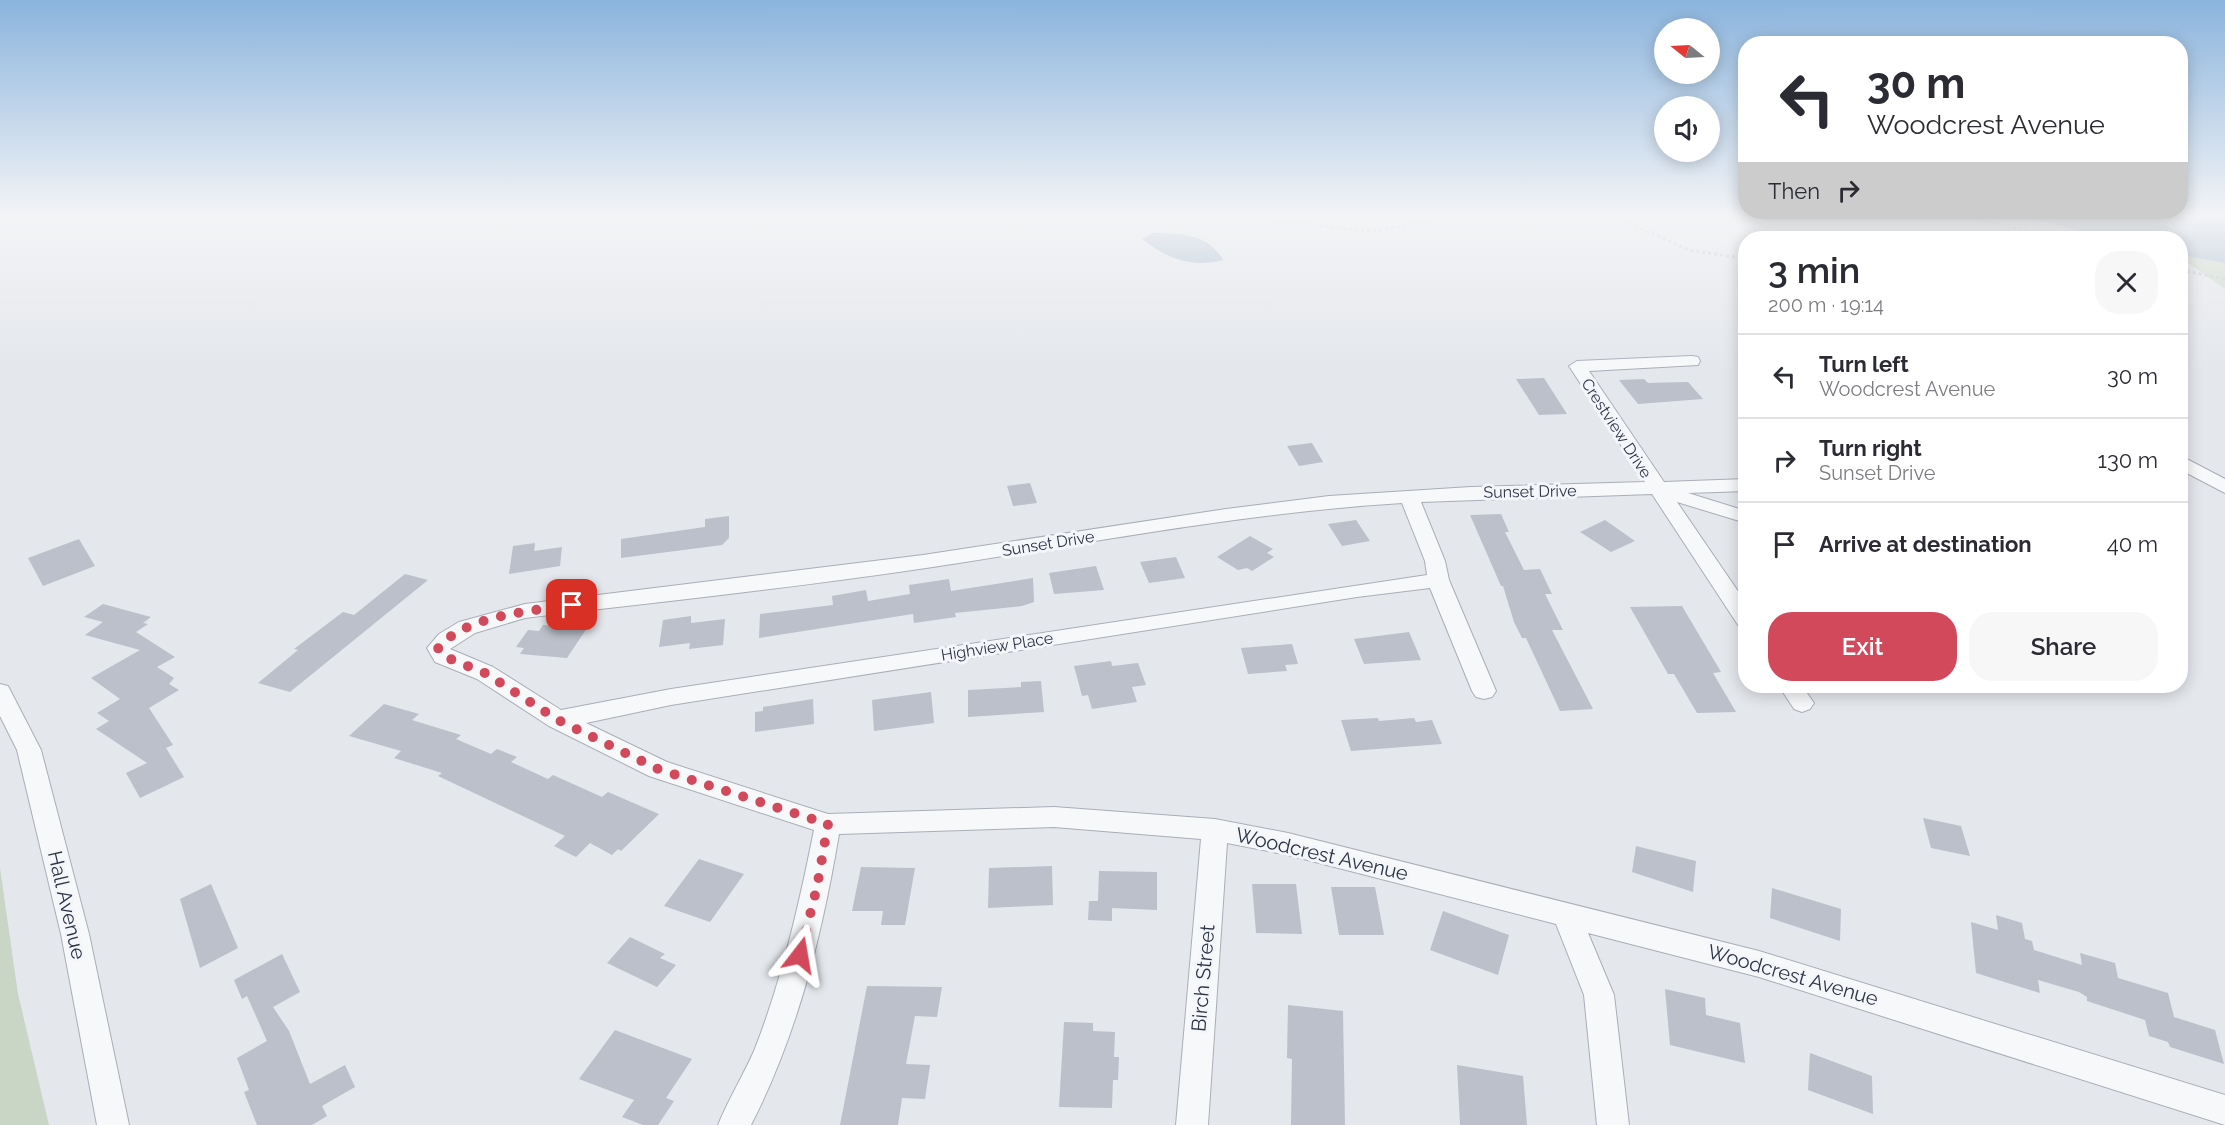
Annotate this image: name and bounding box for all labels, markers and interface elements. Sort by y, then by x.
north arrow [1654,18,1720,84]
map controls [1654,18,1720,162]
text: 30 m [1867,59,1965,108]
icon: left [1768,60,1846,138]
button: sound [1654,96,1720,162]
text: Woodcrest Avenue [1867,109,2105,140]
icon: right [1832,174,1865,207]
text: Then [1768,178,1820,204]
text: 3 min [1768,249,1860,291]
button: close [2095,251,2158,314]
text: 200 m · 19:14 [1768,293,1884,317]
text: Turn left [1819,351,1909,377]
icon: left [1768,360,1801,393]
text: 30 m [2107,363,2158,389]
street label: Crestview Drive [1577,375,1656,482]
text: Woodcrest Avenue [1819,377,1995,401]
text: Turn right [1819,435,1922,461]
icon: right [1768,444,1801,477]
text: 130 m [2098,447,2158,473]
text: Sunset Drive [1819,461,1936,485]
street label: Sunset Drive [1483,481,1577,502]
street label: Sunset Drive [1001,527,1096,560]
icon: arrive [1768,528,1801,561]
text: Arrive at destination [1819,531,2032,557]
text: 40 m [2107,531,2158,557]
pin [546,579,597,630]
icon: arrive [555,588,588,621]
button: Exit [1768,612,1957,681]
button: Share [1969,612,2158,681]
street label: Highview Place [940,628,1055,665]
street label: Woodcrest Avenue [1233,822,1411,886]
street label: Hall Avenue [43,848,91,962]
position arrow [768,923,832,987]
street label: Birch Street [1186,923,1220,1033]
street label: Woodcrest Avenue [1705,939,1881,1011]

